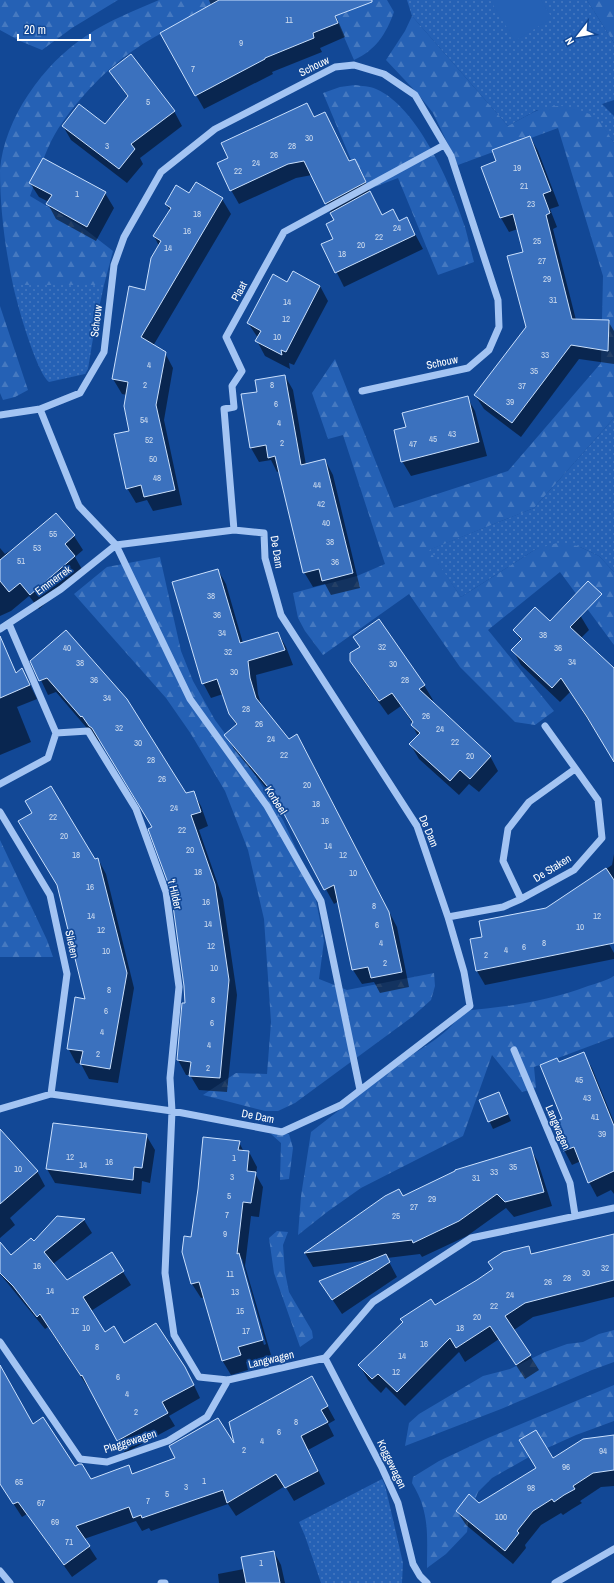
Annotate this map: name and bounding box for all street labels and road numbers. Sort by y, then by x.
street label: Schouw [297,52,332,79]
street label: Plaat [228,278,250,303]
street label: Schouw [87,304,105,338]
street label: Schouw [425,352,460,372]
street label: De Dam [267,535,287,569]
street label: Emmerrek [32,562,74,598]
street label: Korbeel [262,783,290,817]
street label: De Dam [416,813,442,849]
street label: De Staken [530,851,574,885]
street label: 't Hilder [165,877,185,911]
street label: Slieten [62,929,82,959]
street label: Langwagen [542,1103,574,1151]
street label: De Dam [240,1106,276,1126]
street label: Langwagen [247,1347,295,1371]
street label: Plaggewagen [102,1426,158,1456]
street label: Koggewagen [374,1437,410,1491]

